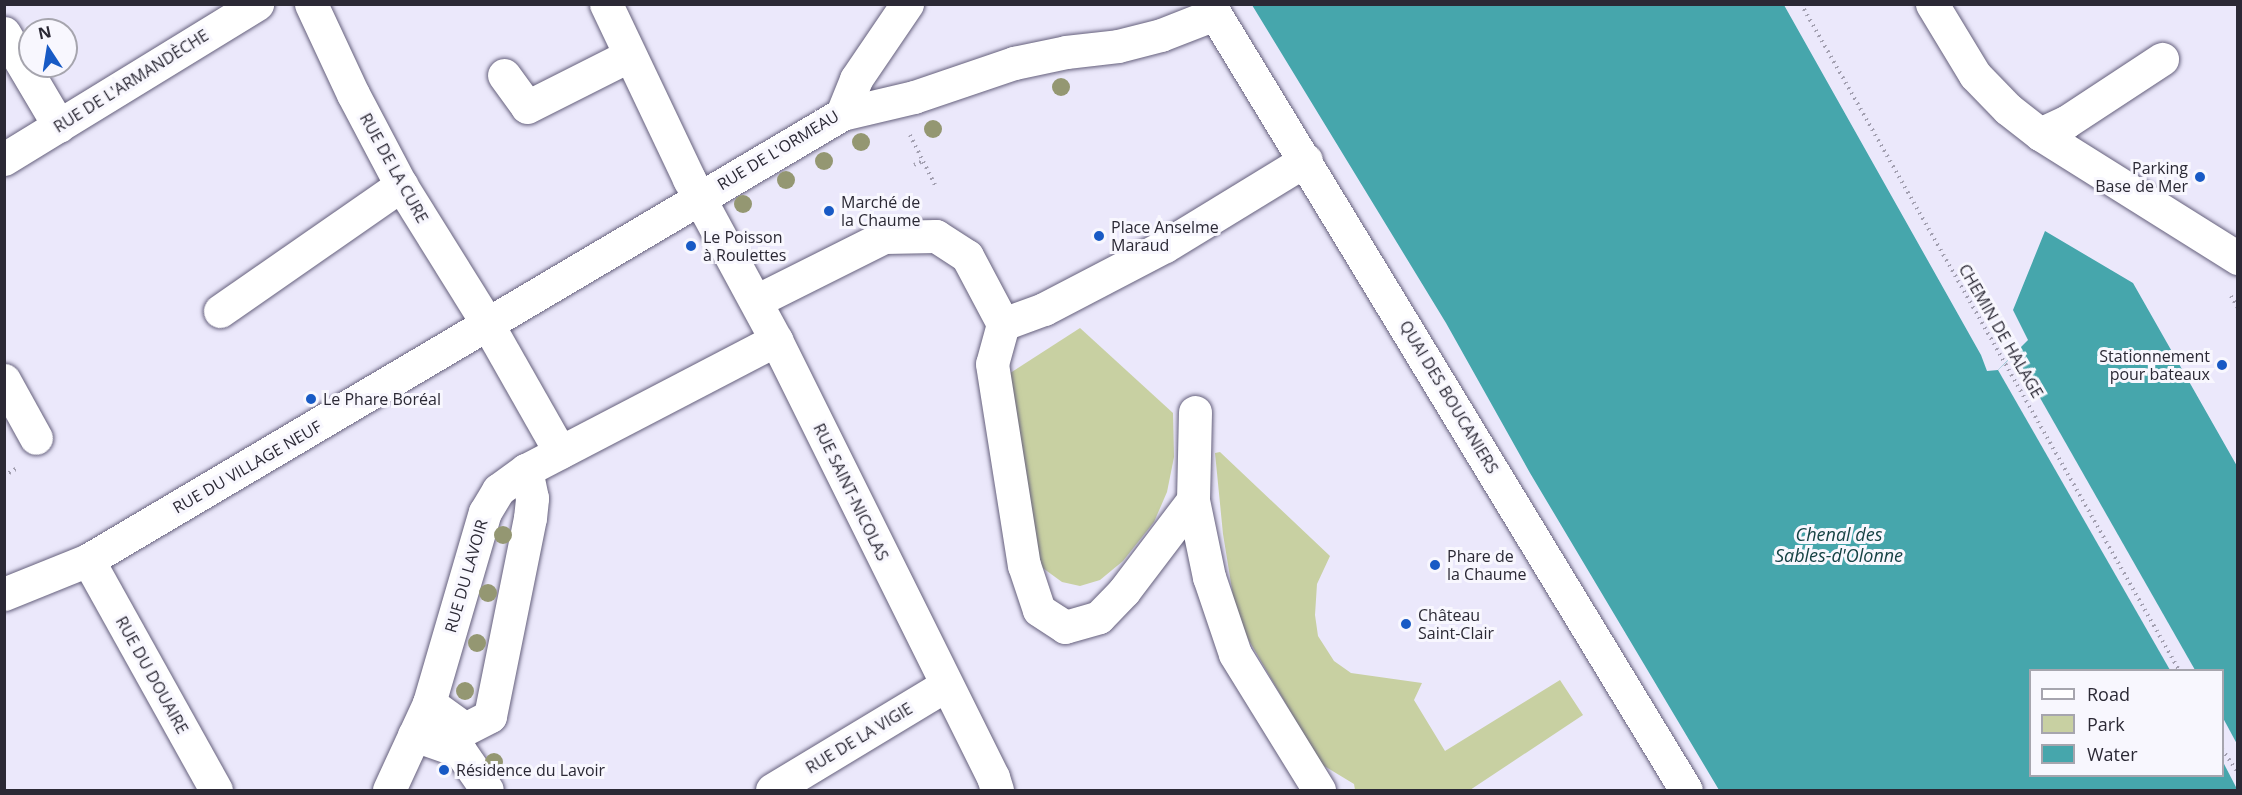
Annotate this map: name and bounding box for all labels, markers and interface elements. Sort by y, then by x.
north arrow [18,18,78,78]
text: N [36,20,53,44]
street label: RUE DE L'ARMANDÈCHE [50,25,212,137]
street label: RUE DE L'ORMEAU [714,106,842,194]
street label: RUE DE LA CURE [356,110,432,226]
place label: Parking Base de Mer [2095,158,2188,196]
marker: Parking Base de Mer [2193,170,2207,184]
place label: Marché de la Chaume [841,192,920,230]
marker: Marché de la Chaume [822,204,836,218]
place label: Place Anselme Maraud [1111,217,1219,255]
place label: Le Poisson à Roulettes [703,227,786,265]
marker: Place Anselme Maraud [1092,229,1106,243]
marker: Le Poisson à Roulettes [684,239,698,253]
street label: CHEMIN DE HALAGE [1955,261,2047,401]
street label: QUAI DES BOUCANIERS [1396,317,1502,477]
place label: Stationnement pour bateaux [2099,346,2210,384]
marker: Stationnement pour bateaux [2215,358,2229,372]
place label: Le Phare Boréal [323,389,441,409]
marker: Le Phare Boréal [304,392,318,406]
street label: RUE DU VILLAGE NEUF [169,417,325,517]
street label: RUE SAINT-NICOLAS [809,420,893,564]
street label: RUE DU LAVOIR [441,517,491,635]
water label: Chenal des Sables-d'Olonne [1775,524,1903,566]
place label: Phare de la Chaume [1447,546,1526,584]
marker: Phare de la Chaume [1428,558,1442,572]
place label: Château Saint-Clair [1418,605,1494,643]
street label: RUE DU DOUAIRE [112,613,192,737]
marker: Château Saint-Clair [1399,617,1413,631]
legend [2029,669,2224,777]
text: Road [2087,682,2130,706]
street label: RUE DE LA VIGIE [802,699,916,777]
text: Park [2087,712,2125,736]
text: Water [2087,742,2138,766]
place label: Résidence du Lavoir [456,760,605,780]
marker: Résidence du Lavoir [437,763,451,777]

